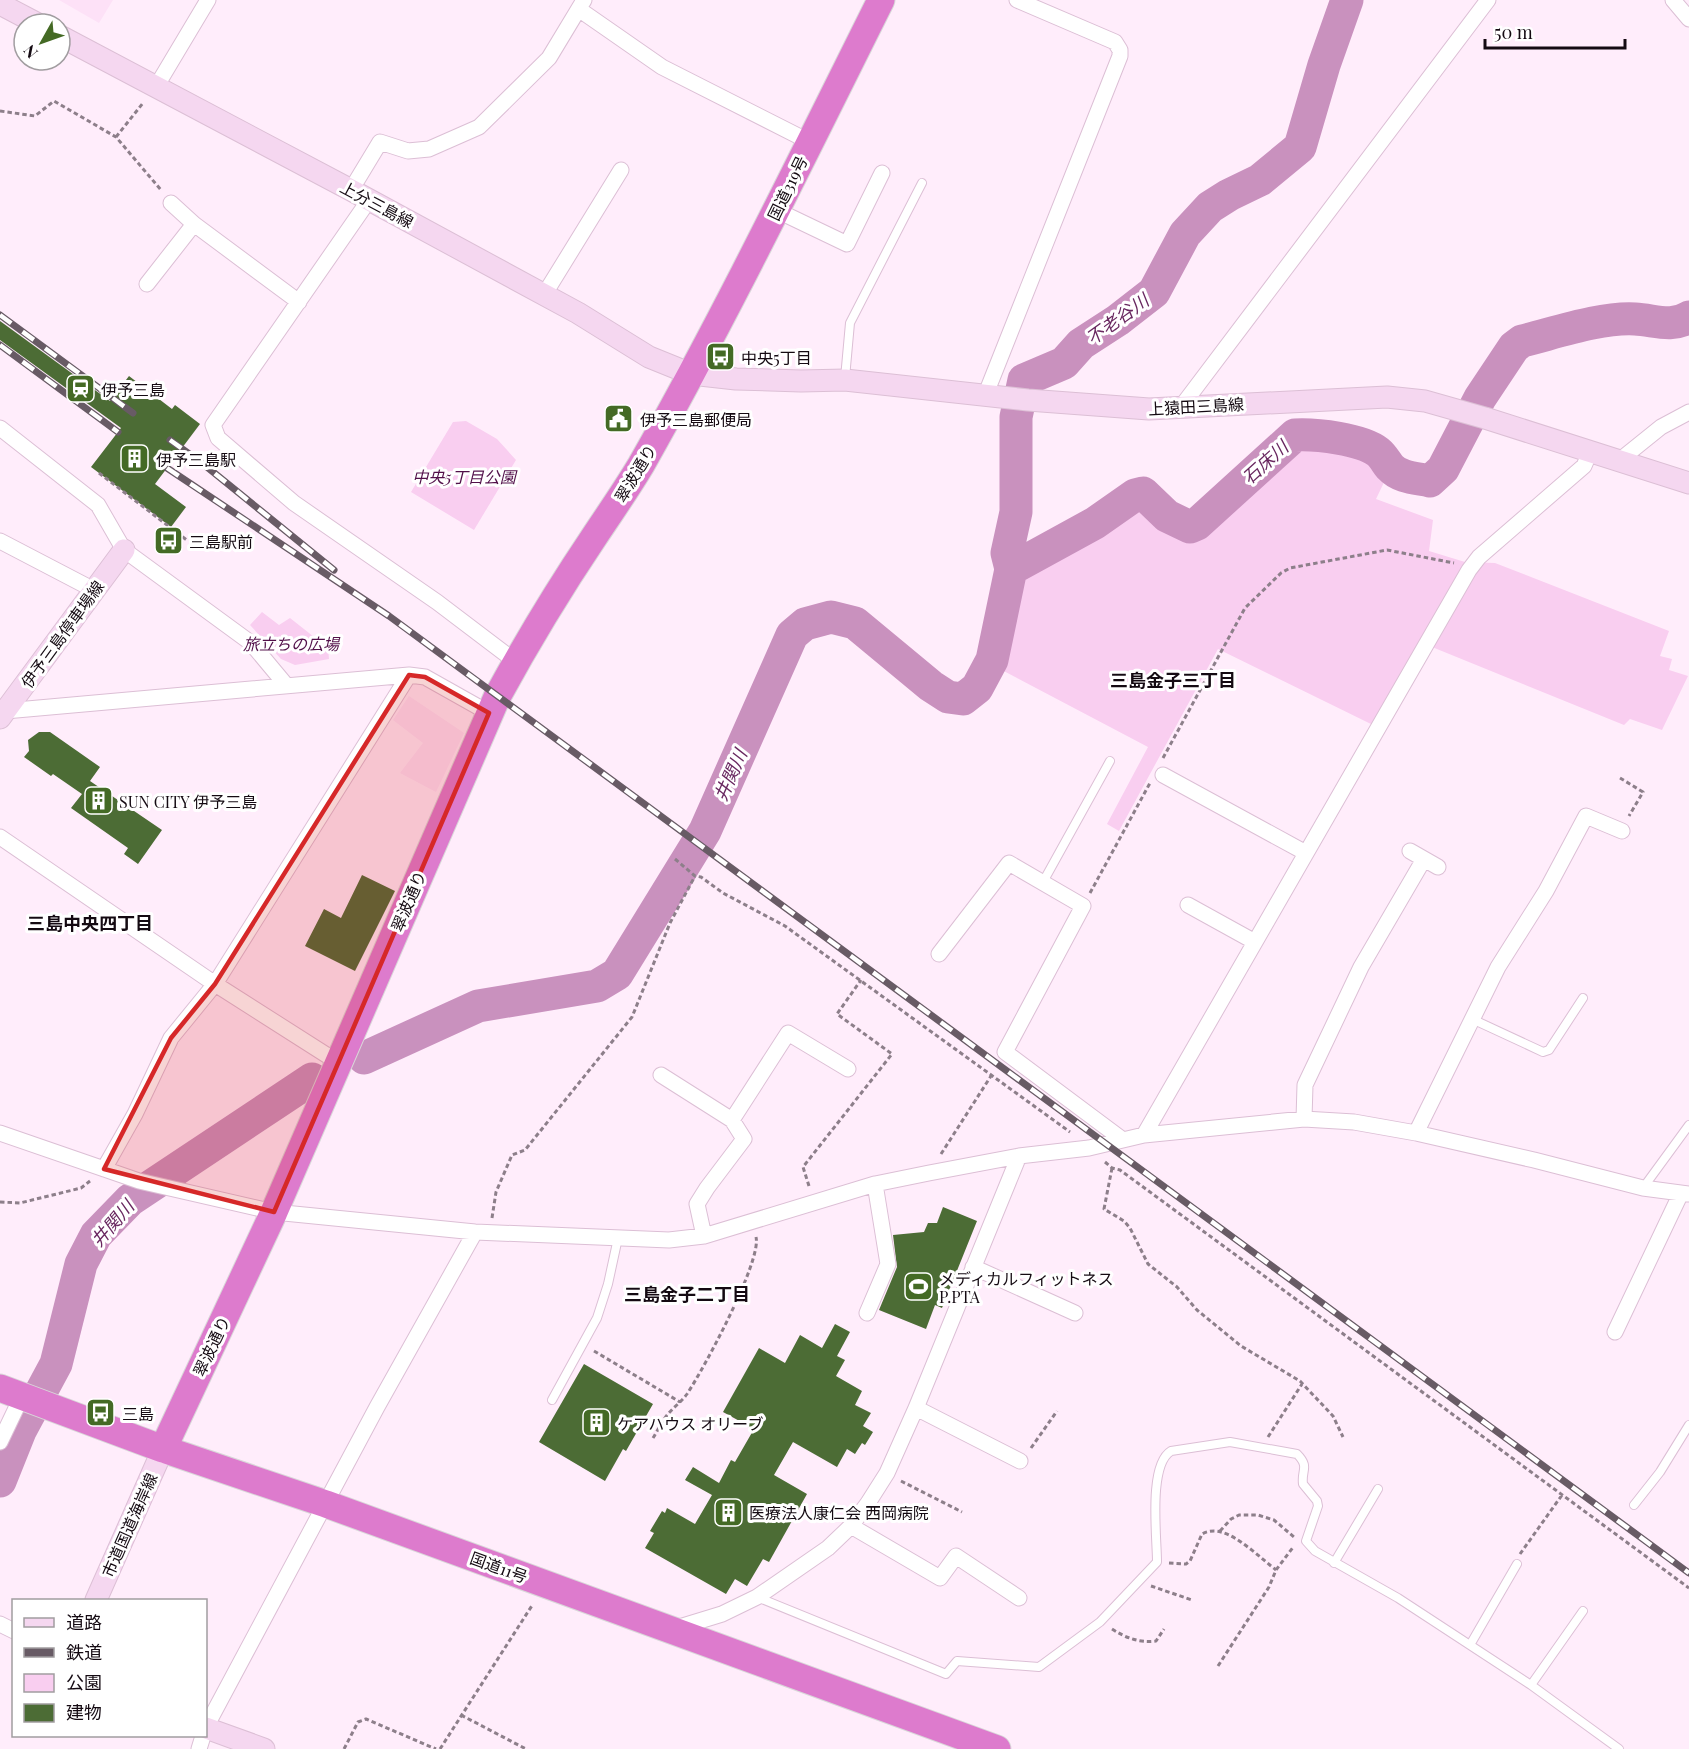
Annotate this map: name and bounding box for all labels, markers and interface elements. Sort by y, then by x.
north arrow [12,12,72,72]
scale bar [1485,12,1624,50]
text: 50 m [1494,20,1533,44]
text: N [18,40,42,63]
street label: 国道319号 [762,152,812,224]
street label: 上分三島線 [337,176,417,232]
water label: 不老谷川 [1081,287,1155,350]
bus stop icon: 中央5丁目 [704,341,736,373]
place label: 中央5丁目 [741,347,812,368]
station icon: 伊予三島 [64,373,96,405]
place label: 伊予三島 [101,379,165,400]
street label: 上猿田三島線 [1148,393,1244,419]
public building icon: 伊予三島郵便局 [603,403,635,435]
place label: 伊予三島郵便局 [640,409,752,430]
water label: 石床川 [1237,434,1295,489]
street label: 翠波通り [610,440,660,506]
building icon: 伊予三島駅 [119,443,151,475]
place label: 伊予三島駅 [156,449,236,470]
park label: 中央5丁目公園 [412,466,518,487]
bus stop icon: 三島駅前 [152,525,184,557]
place label: 三島駅前 [189,531,253,552]
street label: 伊予三島停車場線 [16,576,108,692]
park label: 旅立ちの広場 [243,633,341,654]
district label: 三島金子三丁目 [1110,668,1236,692]
water label: 井関川 [708,744,753,805]
building icon: SUN CITY 伊予三島 [82,785,114,817]
place label: SUN CITY 伊予三島 [119,791,257,812]
street label: 翠波通り [386,867,430,935]
district label: 三島中央四丁目 [27,911,153,935]
water label: 井関川 [85,1193,140,1251]
place label: メディカルフィットネス P.PTA [939,1268,1114,1307]
sports icon: メディカルフィットネス P.PTA [902,1271,934,1303]
district label: 三島金子二丁目 [624,1282,750,1306]
street label: 翠波通り [188,1313,234,1379]
bus stop icon: 三島 [85,1397,117,1429]
place label: 三島 [122,1403,154,1424]
building icon: ケアハウス オリーブ [580,1407,612,1439]
place label: ケアハウス オリーブ [617,1413,763,1434]
street label: 市道国道海岸線 [97,1470,161,1580]
building icon: 医療法人康仁会 西岡病院 [712,1496,744,1528]
place label: 医療法人康仁会 西岡病院 [749,1502,929,1523]
street label: 国道11号 [467,1547,531,1587]
legend [12,1599,207,1737]
text: 道路 [66,1610,102,1634]
text: 鉄道 [66,1640,102,1664]
text: 公園 [66,1670,102,1694]
text: 建物 [66,1700,102,1724]

